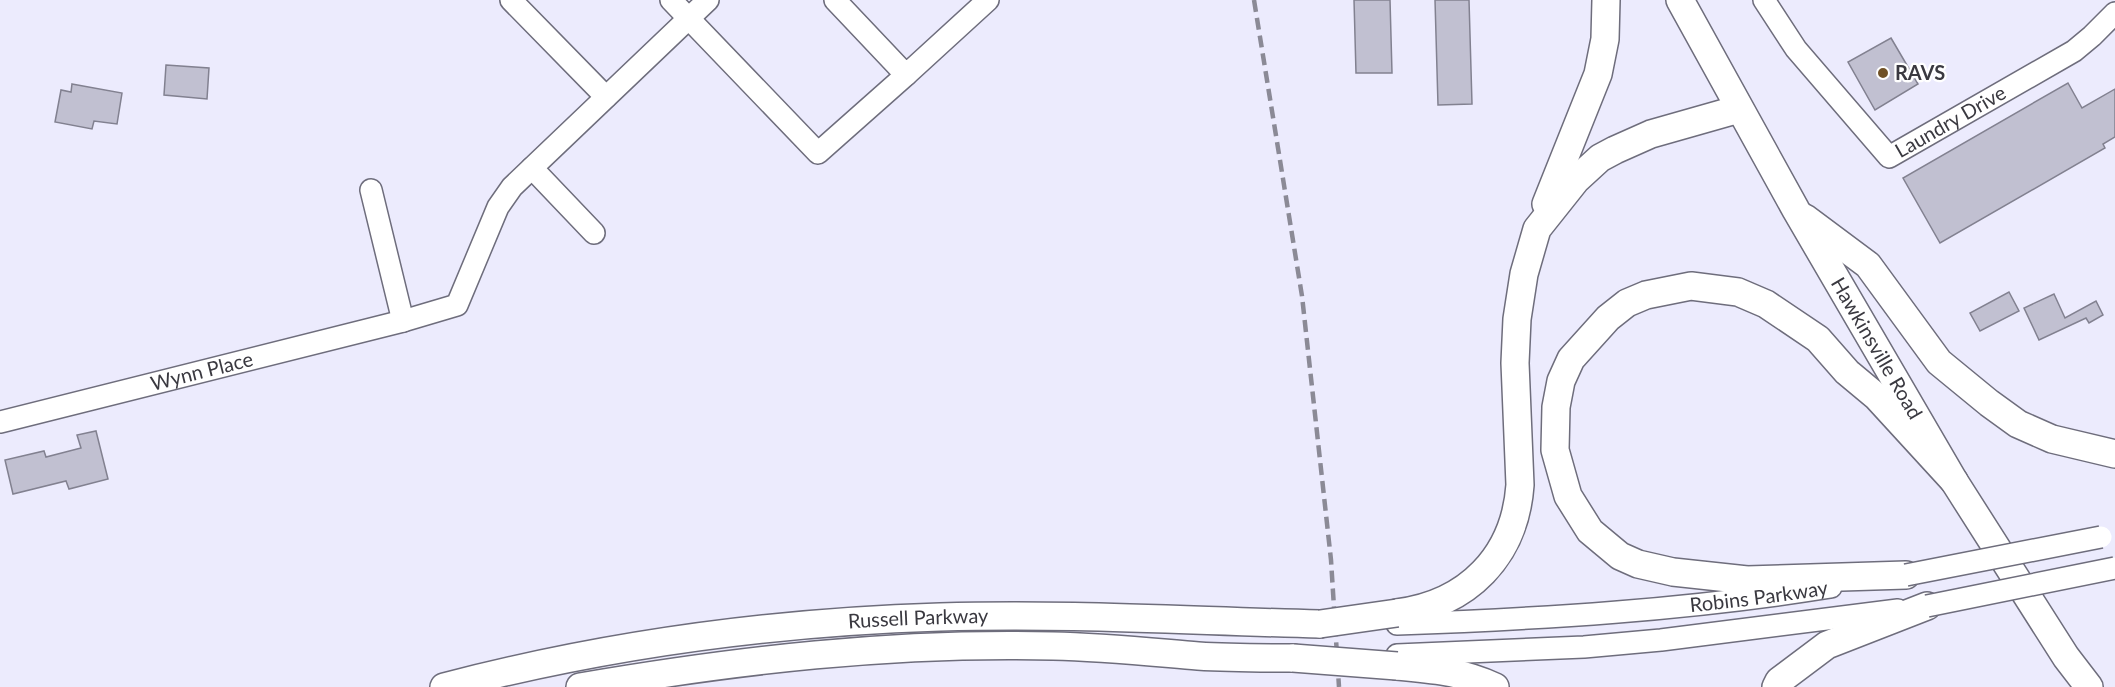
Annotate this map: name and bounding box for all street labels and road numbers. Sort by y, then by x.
street label: Laundry Drive [1890,80,2010,162]
street label: Hawkinsville Road [1827,273,1928,423]
street label: Wynn Place [148,346,255,395]
street label: Robins Parkway [1689,575,1830,616]
street label: Russell Parkway [847,603,989,633]

